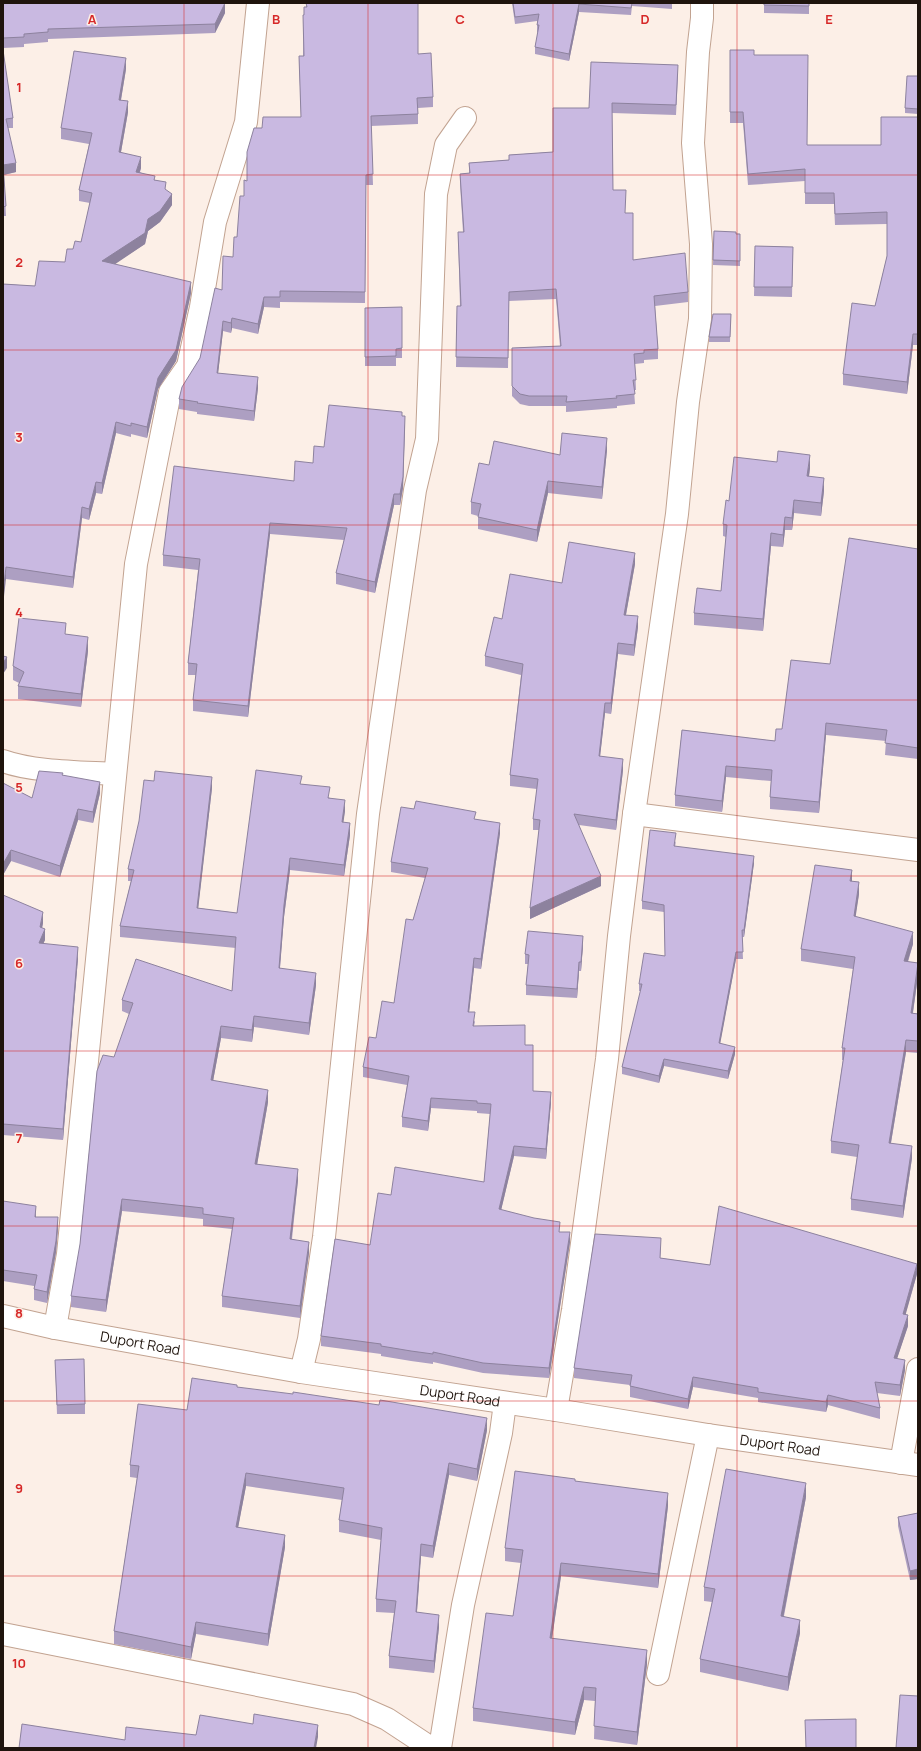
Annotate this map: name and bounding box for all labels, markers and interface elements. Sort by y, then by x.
text: A [88,10,97,28]
text: B [272,10,280,28]
text: C [455,10,465,28]
text: D [640,10,650,28]
text: E [825,10,833,28]
text: 1 [16,78,22,96]
text: 2 [15,253,23,271]
text: 3 [15,428,23,446]
text: 4 [15,603,23,621]
text: 5 [15,778,23,796]
text: 6 [15,954,23,972]
text: 7 [16,1129,23,1147]
text: 8 [15,1304,23,1322]
street label: Duport Road [99,1326,182,1359]
street label: Duport Road [419,1380,501,1411]
street label: Duport Road [739,1430,822,1460]
text: 9 [15,1479,23,1497]
text: 10 [12,1654,26,1672]

